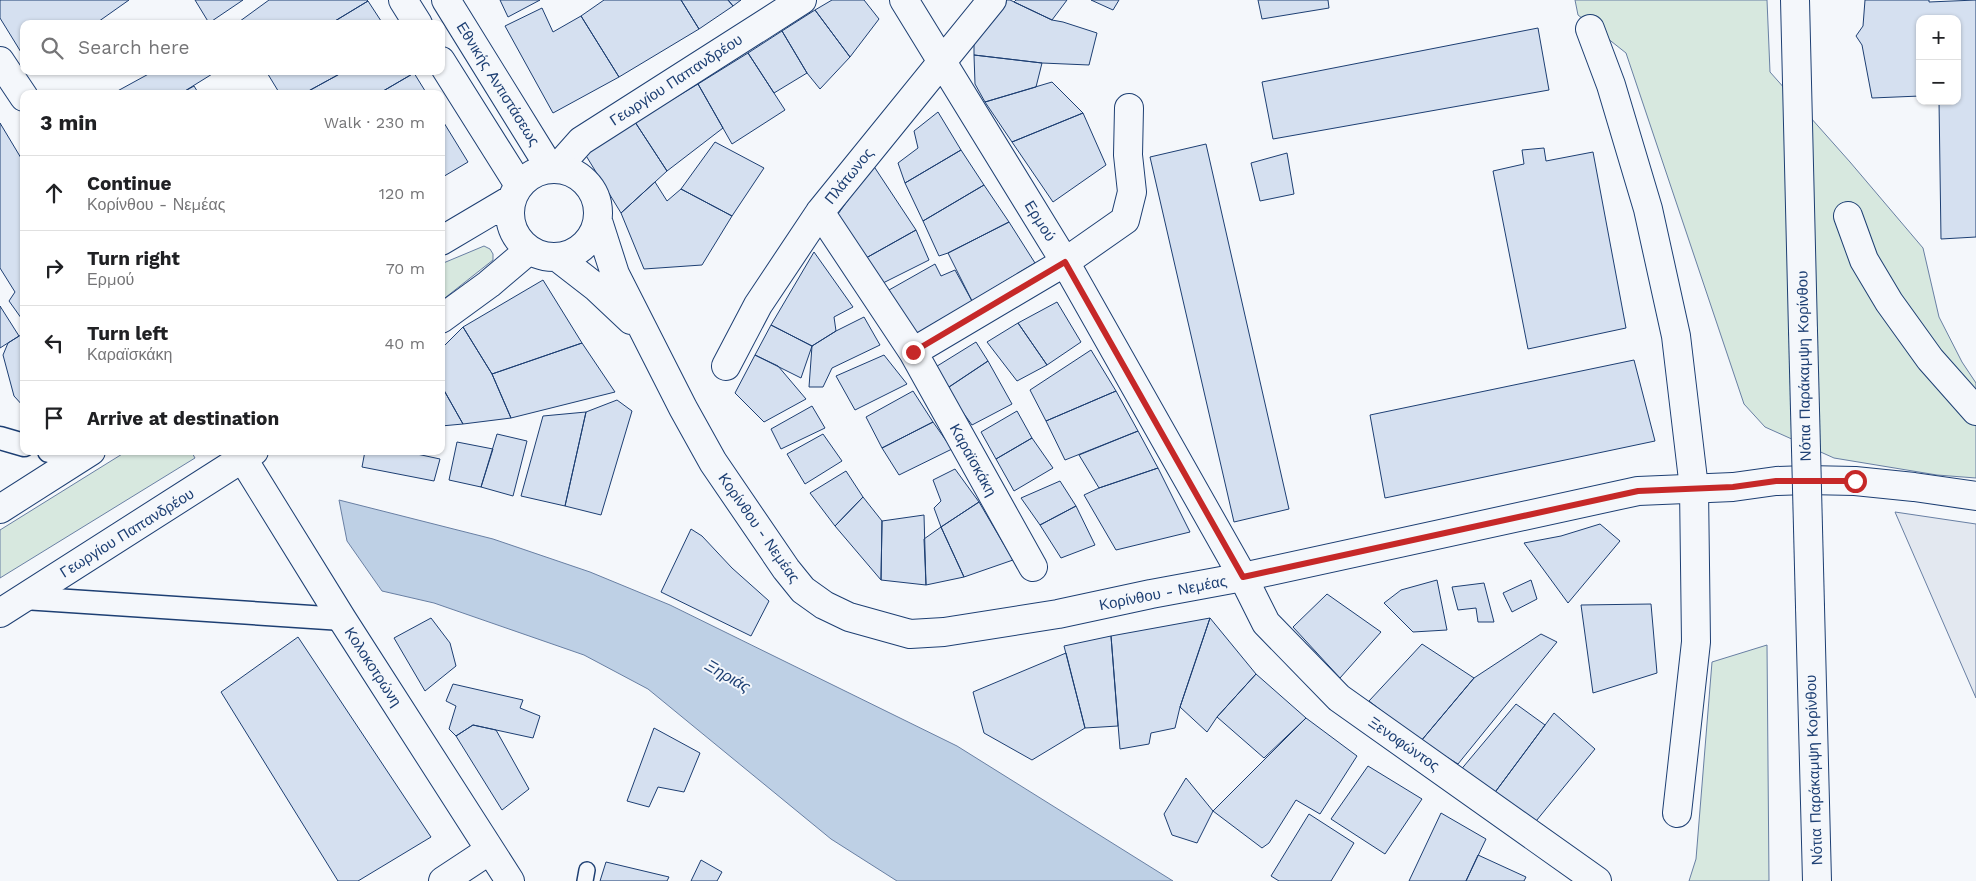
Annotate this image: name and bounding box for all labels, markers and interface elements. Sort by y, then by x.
map controls [1916,15,1961,105]
button: + [1916,15,1961,60]
street label: Εθνικής Αντιστάσεως [453,19,543,149]
search box [20,20,445,75]
street label: Γεωργίου Παπανδρέου [606,30,746,130]
icon: search [38,34,66,62]
text: Search here [78,36,189,59]
button: − [1916,60,1961,105]
text: 3 min [40,110,97,135]
text: Walk · 230 m [324,113,425,132]
street label: Πλάτωνος [821,144,877,208]
text: Continue [87,172,171,195]
icon: ahead [40,179,68,207]
text: 120 m [379,184,425,203]
text: Κορίνθου - Νεμέας [87,195,225,214]
street label: Ερμού [1021,197,1059,245]
text: Turn right [87,247,180,270]
icon: right [40,254,68,282]
text: 70 m [386,259,425,278]
text: Ερμού [87,270,134,289]
street label: Νότια Παράκαμψη Κορίνθου [1793,271,1815,461]
text: Turn left [87,322,168,345]
icon: left [40,329,68,357]
text: 40 m [385,334,425,353]
route end [902,341,925,364]
text: Καραϊσκάκη [87,345,172,364]
icon: arrive [40,404,68,432]
text: Arrive at destination [87,407,279,430]
street label: Καραϊσκάκη [946,421,1000,499]
street label: Κορίνθου - Νεμέας [714,470,804,586]
route start [1844,470,1867,493]
street label: Γεωργίου Παπανδρέου [57,484,197,582]
street label: Κορίνθου - Νεμέας [1098,572,1228,614]
street label: Κολοκοτρώνη [341,624,405,710]
water label: Ξηριάς [701,655,754,697]
street label: Νότια Παράκαμψη Κορίνθου [1802,674,1826,866]
street label: Ξενοφώντος [1365,713,1443,775]

